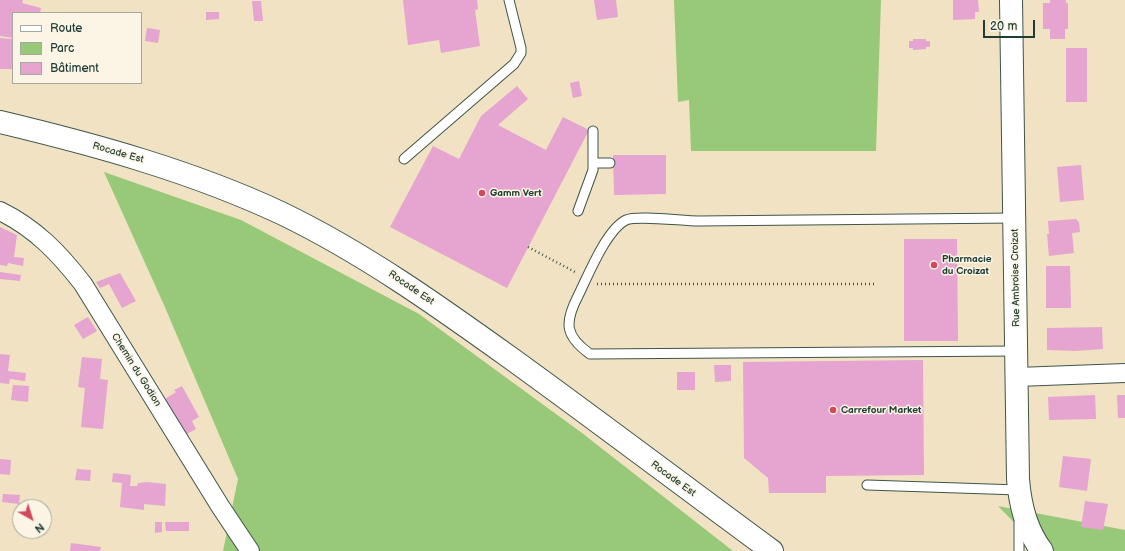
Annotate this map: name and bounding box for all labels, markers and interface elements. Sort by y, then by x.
legend [12,12,142,84]
scale bar [985,12,1037,38]
text: 20 m [990,19,1017,34]
text: Route [50,21,82,36]
text: Parc [50,41,74,56]
text: Bâtiment [50,61,99,76]
street label: Rocade Est [91,140,145,166]
place label: Gamm Vert [490,187,541,199]
marker: Gamm Vert [477,188,487,198]
street label: Rue Ambroise Croizat [1009,229,1023,327]
place label: Pharmacie du Croizat [942,253,991,276]
marker: Pharmacie du Croizat [929,260,939,270]
street label: Rocade Est [386,268,436,308]
street label: Chemin du Godion [109,331,163,409]
place label: Carrefour Market [841,404,921,416]
marker: Carrefour Market [828,405,838,415]
street label: Rocade Est [648,459,698,499]
north arrow [12,499,52,539]
text: N [32,520,47,536]

